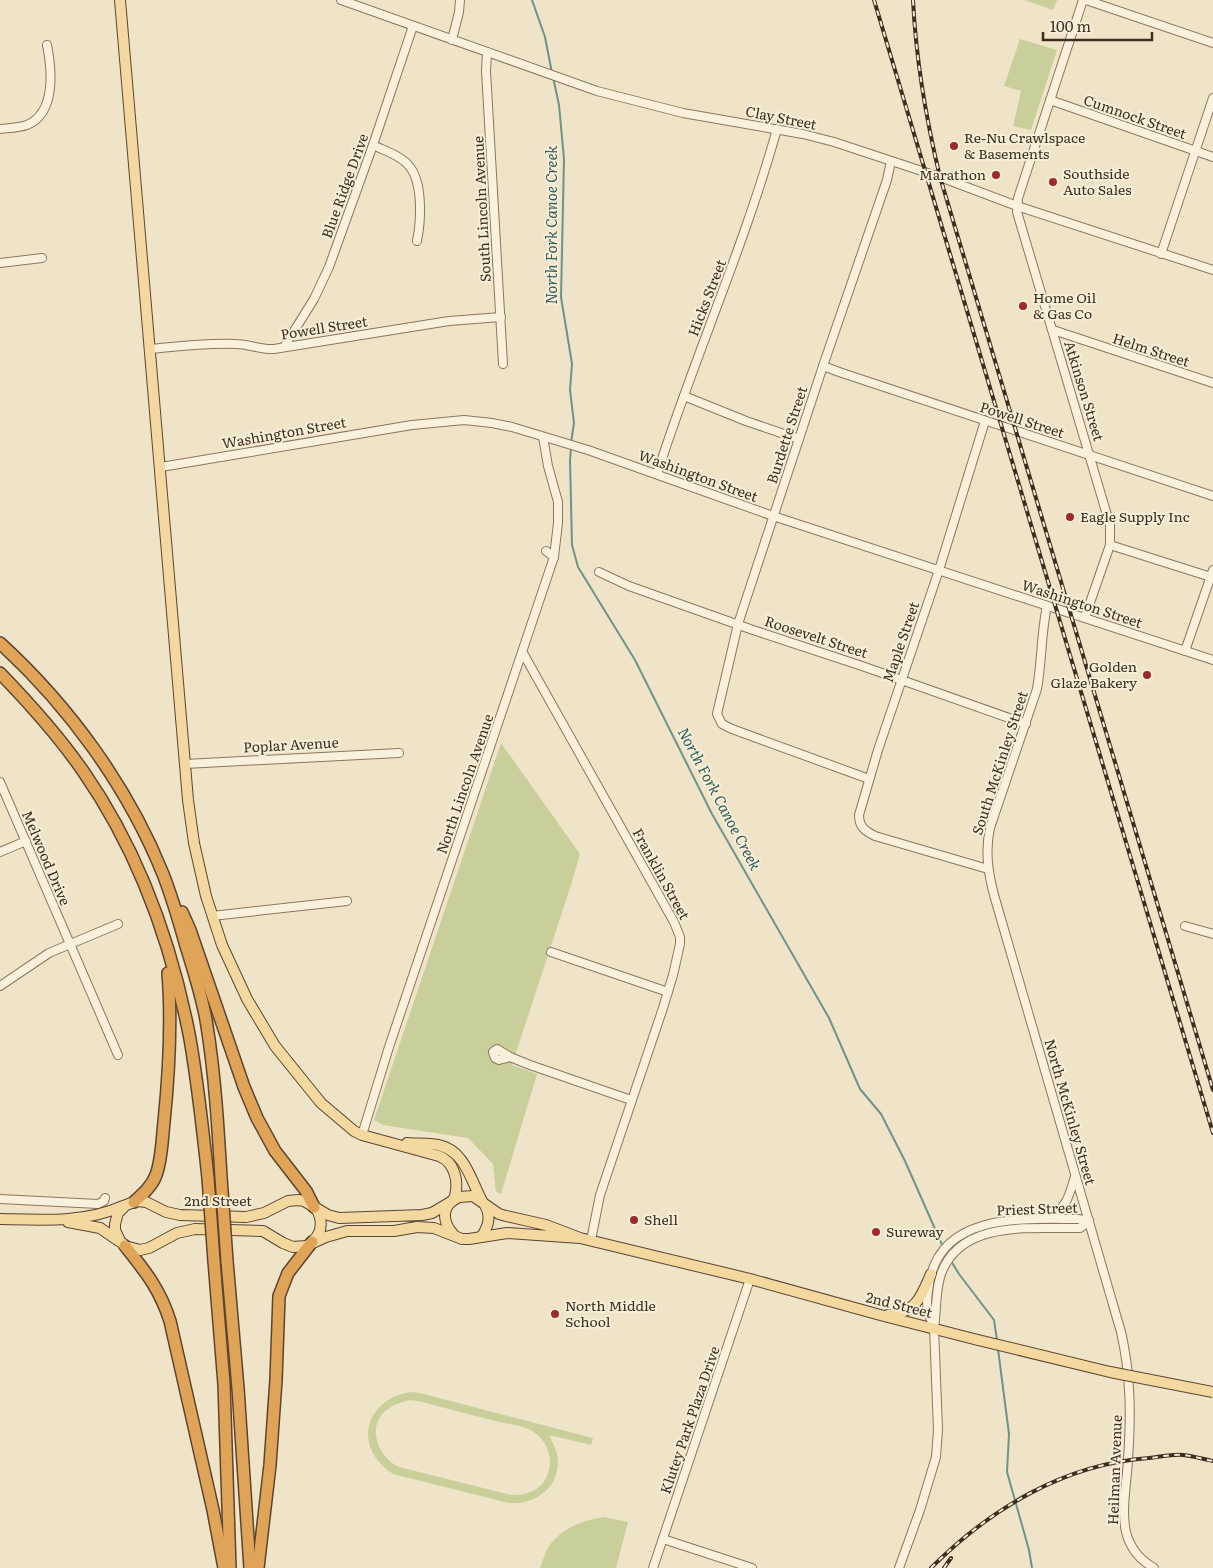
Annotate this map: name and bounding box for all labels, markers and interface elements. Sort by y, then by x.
scale bar [1043,10,1152,42]
text: 100 m [1050,14,1091,37]
street label: Cumnock Street [1081,89,1190,143]
street label: Clay Street [744,100,819,134]
place label: Re-Nu Crawlspace & Basements [964,127,1085,163]
street label: Blue Ridge Drive [316,130,372,241]
street label: South Lincoln Avenue [467,136,495,283]
marker: Re-Nu Crawlspace & Basements [948,140,960,152]
water label: North Fork Canoe Creek [539,145,562,305]
place label: Southside Auto Sales [1063,163,1132,199]
place label: Marathon [919,164,986,184]
marker: Marathon [990,169,1002,181]
marker: Southside Auto Sales [1047,176,1059,188]
street label: Hicks Street [682,256,730,339]
place label: Home Oil & Gas Co [1033,287,1097,323]
marker: Home Oil & Gas Co [1017,300,1029,312]
street label: Powell Street [279,310,369,344]
street label: Helm Street [1110,327,1193,371]
street label: Atkinson Street [1060,338,1110,444]
street label: Burdette Street [761,383,811,486]
street label: Powell Street [978,396,1067,442]
street label: Washington Street [220,411,348,453]
street label: Washington Street [636,444,761,506]
place label: Eagle Supply Inc [1080,506,1190,526]
marker: Eagle Supply Inc [1064,511,1076,523]
street label: Washington Street [1019,574,1145,632]
street label: Maple Street [877,598,923,685]
street label: Roosevelt Street [762,610,871,662]
place label: Golden Glaze Bakery [1050,656,1138,692]
marker: Golden Glaze Bakery [1141,669,1153,681]
street label: South McKinley Street [966,688,1032,837]
street label: North Lincoln Avenue [431,711,497,856]
water label: North Fork Canoe Creek [673,723,768,875]
street label: Poplar Avenue [243,732,339,756]
street label: Melwood Drive [18,807,76,908]
street label: Franklin Street [628,824,695,923]
street label: North McKinley Street [1041,1036,1101,1187]
street label: 2nd Street [184,1190,252,1210]
street label: Priest Street [996,1197,1078,1219]
place label: Shell [644,1209,678,1229]
marker: Shell [628,1214,640,1226]
place label: Sureway [886,1221,944,1241]
marker: Sureway [870,1226,882,1238]
street label: 2nd Street [864,1286,935,1322]
place label: North Middle School [565,1295,656,1331]
marker: North Middle School [549,1308,561,1320]
street label: Klutey Park Plaza Drive [654,1343,724,1496]
street label: Heilman Avenue [1102,1414,1126,1525]

